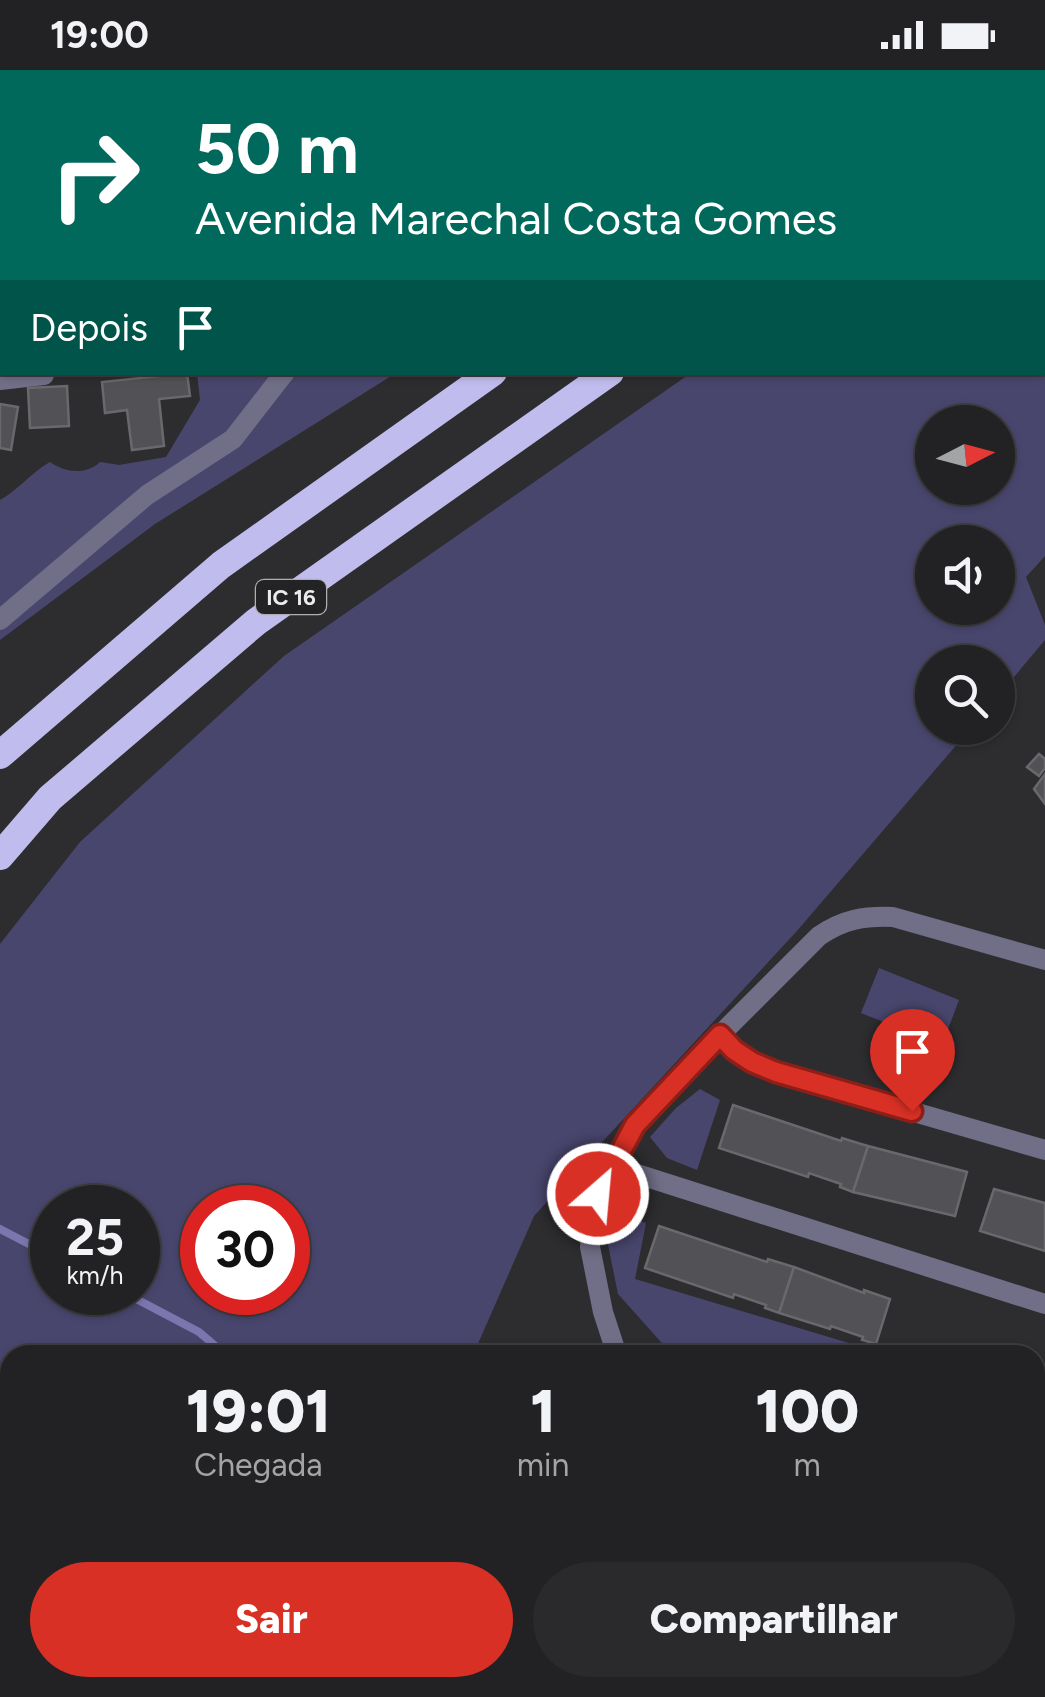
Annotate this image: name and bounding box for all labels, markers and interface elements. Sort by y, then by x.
text: 19:00 [50,12,149,58]
text: 50 m [195,106,359,191]
icon: right [30,110,160,240]
text: Avenida Marechal Costa Gomes [195,191,837,245]
icon: arrive [168,300,223,355]
text: Depois [30,305,148,351]
north arrow [915,405,1015,505]
map controls [915,405,1015,745]
button: sound [915,525,1015,625]
road number: IC 16 [256,580,326,614]
button: search [915,645,1015,745]
pin [870,1009,955,1112]
icon: arrive [885,1024,940,1079]
position arrow [546,1142,650,1246]
speed limit sign: 30 [180,1185,310,1315]
text: 25 [66,1207,124,1268]
text: km/h [66,1260,124,1290]
text: 19:01 [186,1375,331,1447]
text: 1 [530,1375,556,1447]
text: 100 [755,1375,859,1447]
text: Chegada [194,1446,323,1484]
text: min [517,1446,569,1484]
text: m [794,1446,821,1484]
button: Sair [30,1562,513,1677]
button: Compartilhar [533,1562,1015,1677]

